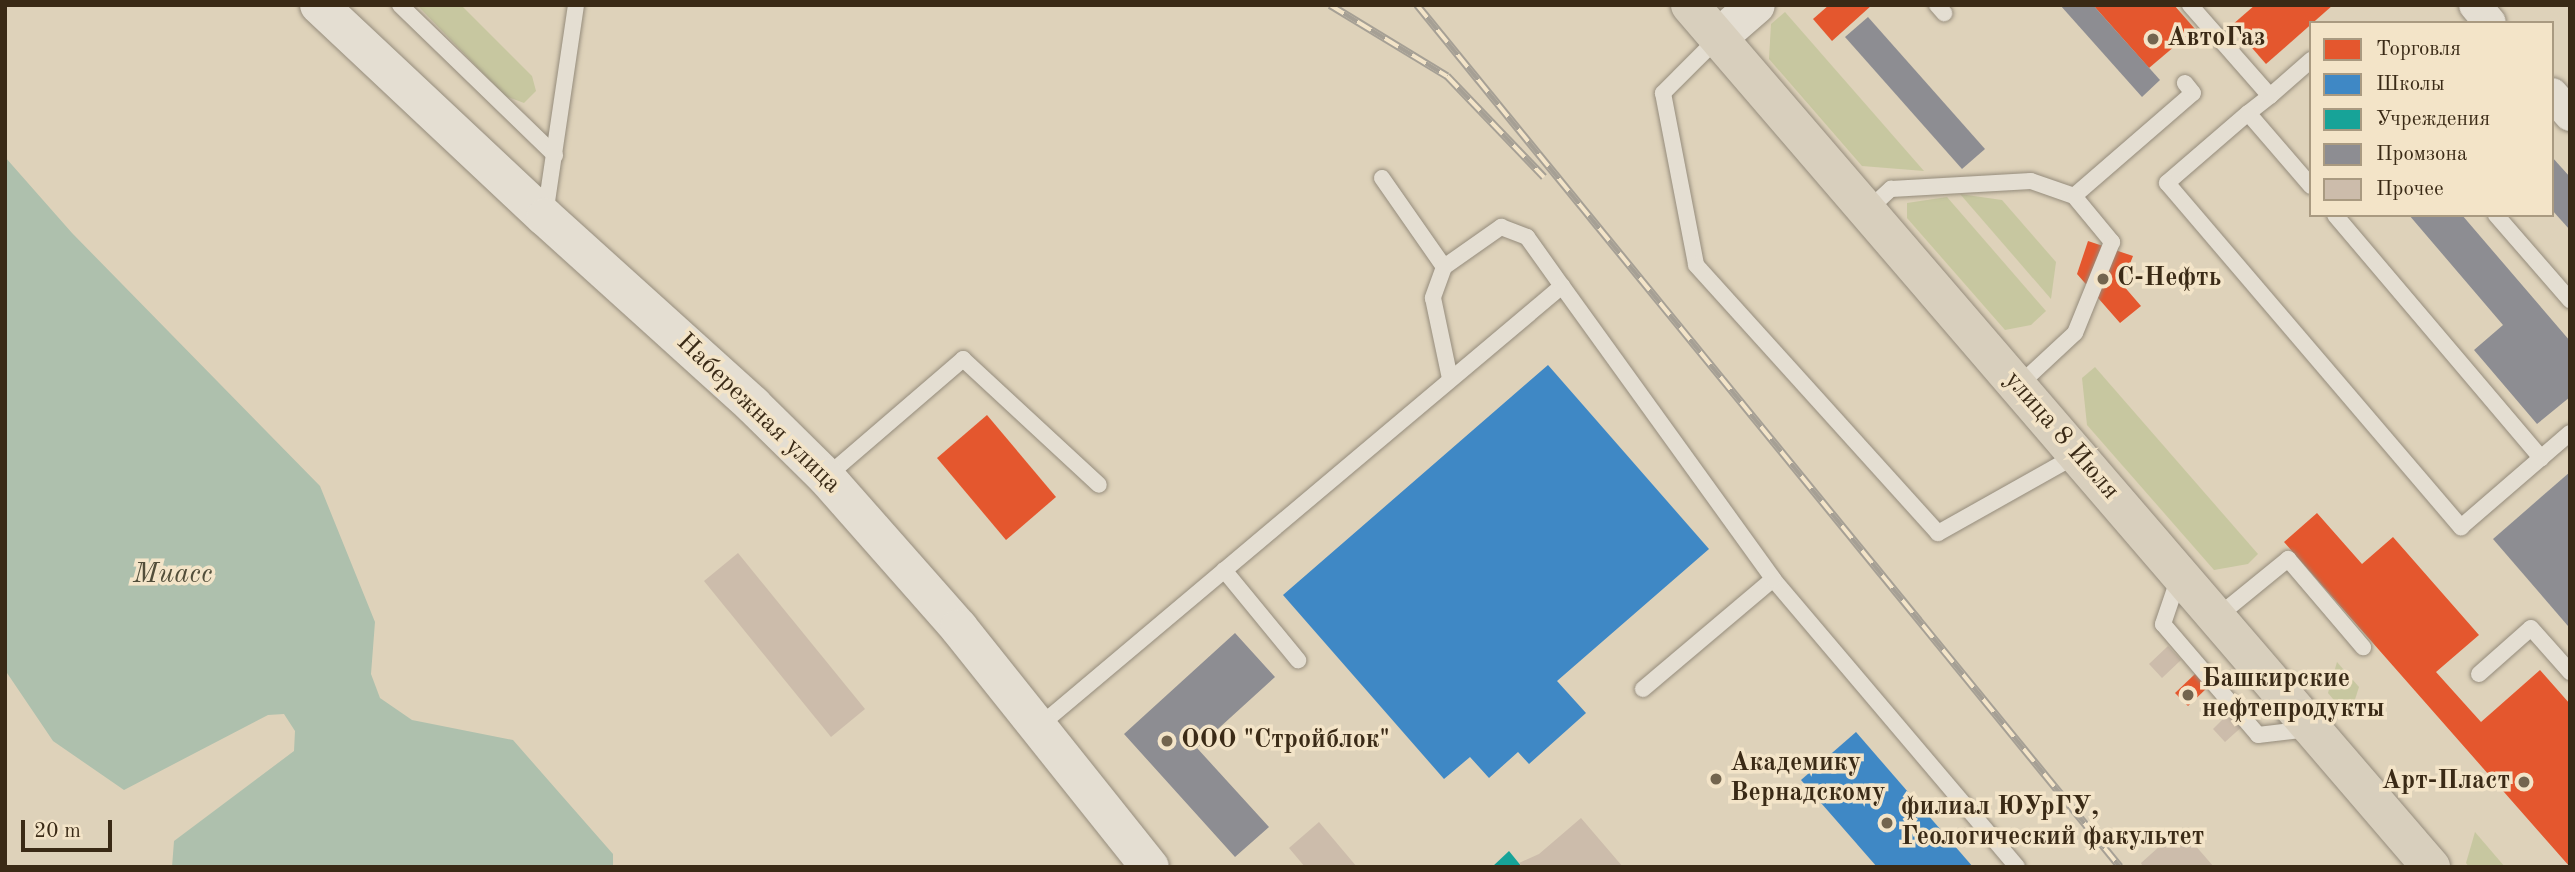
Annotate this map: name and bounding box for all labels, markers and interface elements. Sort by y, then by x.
legend [2309,21,2554,217]
place label: АвтоГаз [2167,23,2265,55]
marker: АвтоГаз [2145,31,2161,47]
text: Торговля [2376,39,2461,60]
text: Школы [2376,74,2445,95]
text: Учреждения [2376,109,2490,130]
text: Промзона [2376,144,2467,165]
text: Прочее [2376,179,2444,200]
place label: С-Нефть [2117,263,2221,295]
marker: С-Нефть [2095,271,2111,287]
street label: Набережная улица [669,328,847,500]
street label: улица 8 Июля [1997,365,2125,507]
water label: Миасс [133,558,213,592]
place label: Башкирские нефтепродукты [2202,664,2384,726]
marker: Башкирские нефтепродукты [2180,687,2196,703]
place label: ООО "Стройблок" [1181,725,1390,757]
marker: ООО "Стройблок" [1159,733,1175,749]
place label: Академику Вернадскому [1730,748,1886,810]
place label: Арт-Пласт [2381,766,2510,798]
marker: Академику Вернадскому [1708,771,1724,787]
marker: Арт-Пласт [2516,774,2532,790]
place label: филиал ЮУрГУ, Геологический факультет [1901,792,2204,854]
scale bar [24,806,116,850]
marker: филиал ЮУрГУ, Геологический факультет [1879,815,1895,831]
text: 20 m [34,821,81,842]

